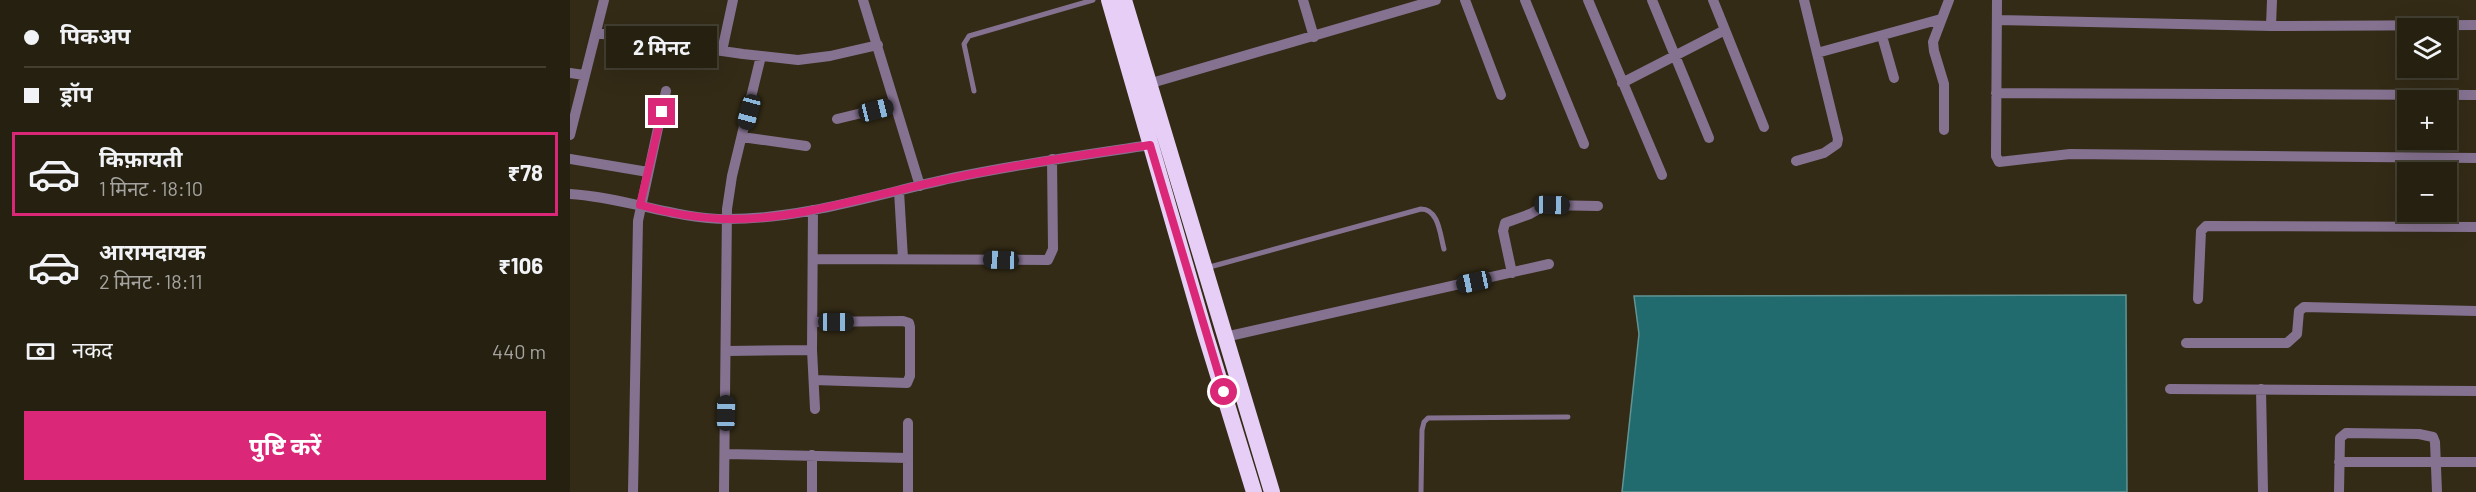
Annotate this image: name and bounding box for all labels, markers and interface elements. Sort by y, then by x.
map controls [2397,18,2457,222]
button: layers [2397,18,2457,78]
text: पिकअप [60,22,131,48]
callout: 2 मिनट [606,25,718,67]
text: 2 मिनट [633,35,690,59]
text: ड्रॉप [60,80,93,106]
button: + [2397,90,2457,150]
car [736,92,762,132]
car [856,97,896,123]
route end [648,98,675,125]
text: किफ़ायती [99,145,183,171]
icon: car [27,147,81,201]
text: ₹78 [508,159,543,185]
button: − [2397,162,2457,222]
text: 1 मिनट · 18:10 [99,176,203,200]
car [1534,196,1570,214]
text: आरामदायक [99,238,206,264]
icon: car [27,240,81,294]
car [983,250,1019,270]
text: ₹106 [498,252,543,278]
text: 2 मिनट · 18:11 [99,269,203,293]
car [1455,269,1493,295]
car [818,313,854,331]
icon: cash [24,335,57,368]
text: नकद [72,336,113,362]
text: 440 m [492,339,546,363]
route start [1210,378,1237,405]
car [717,395,735,431]
button: पुष्टि करें [24,411,546,480]

